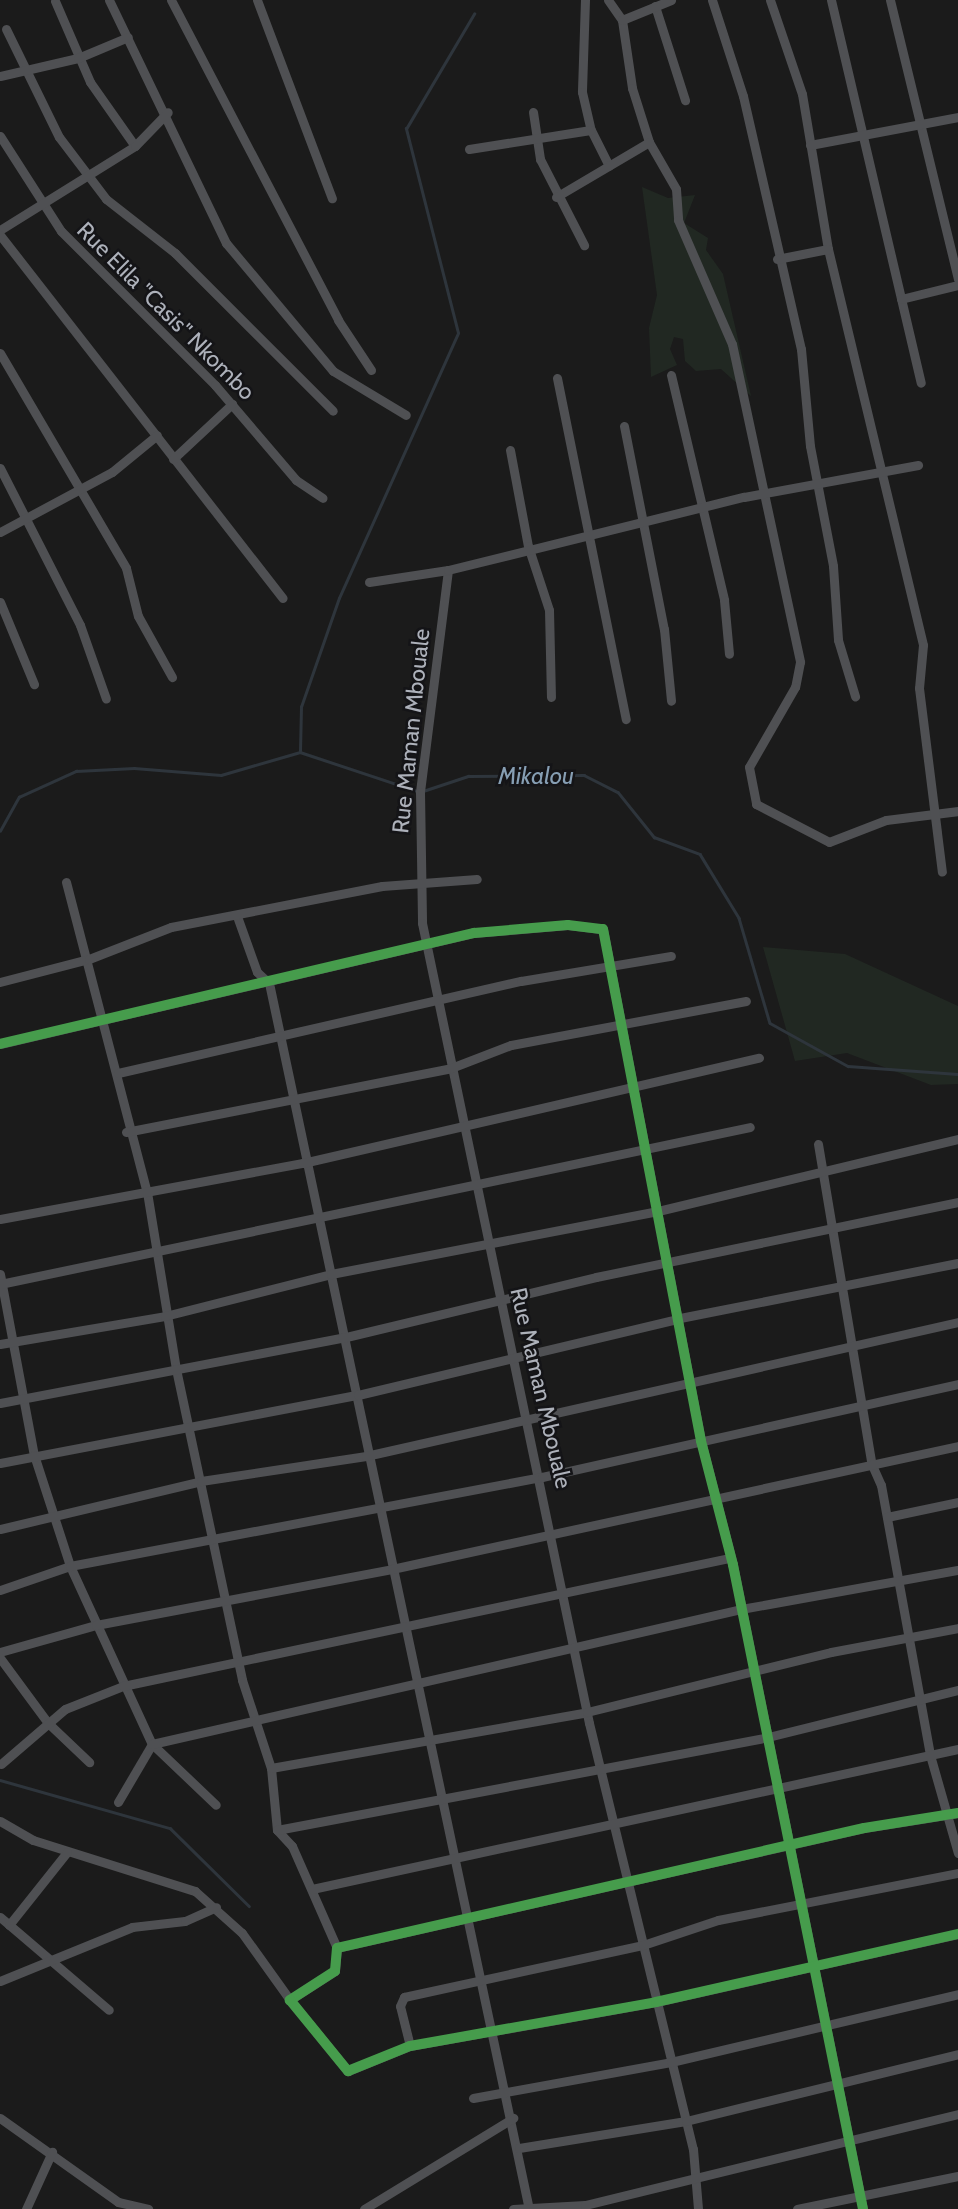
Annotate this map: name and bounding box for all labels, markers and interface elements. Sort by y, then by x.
street label: Rue Elila "Casis" Nkombo [71,216,261,406]
street label: Rue Maman Mbouale [387,627,435,835]
water label: Mikalou [498,762,574,790]
street label: Rue Maman Mbouale [504,1285,578,1491]

